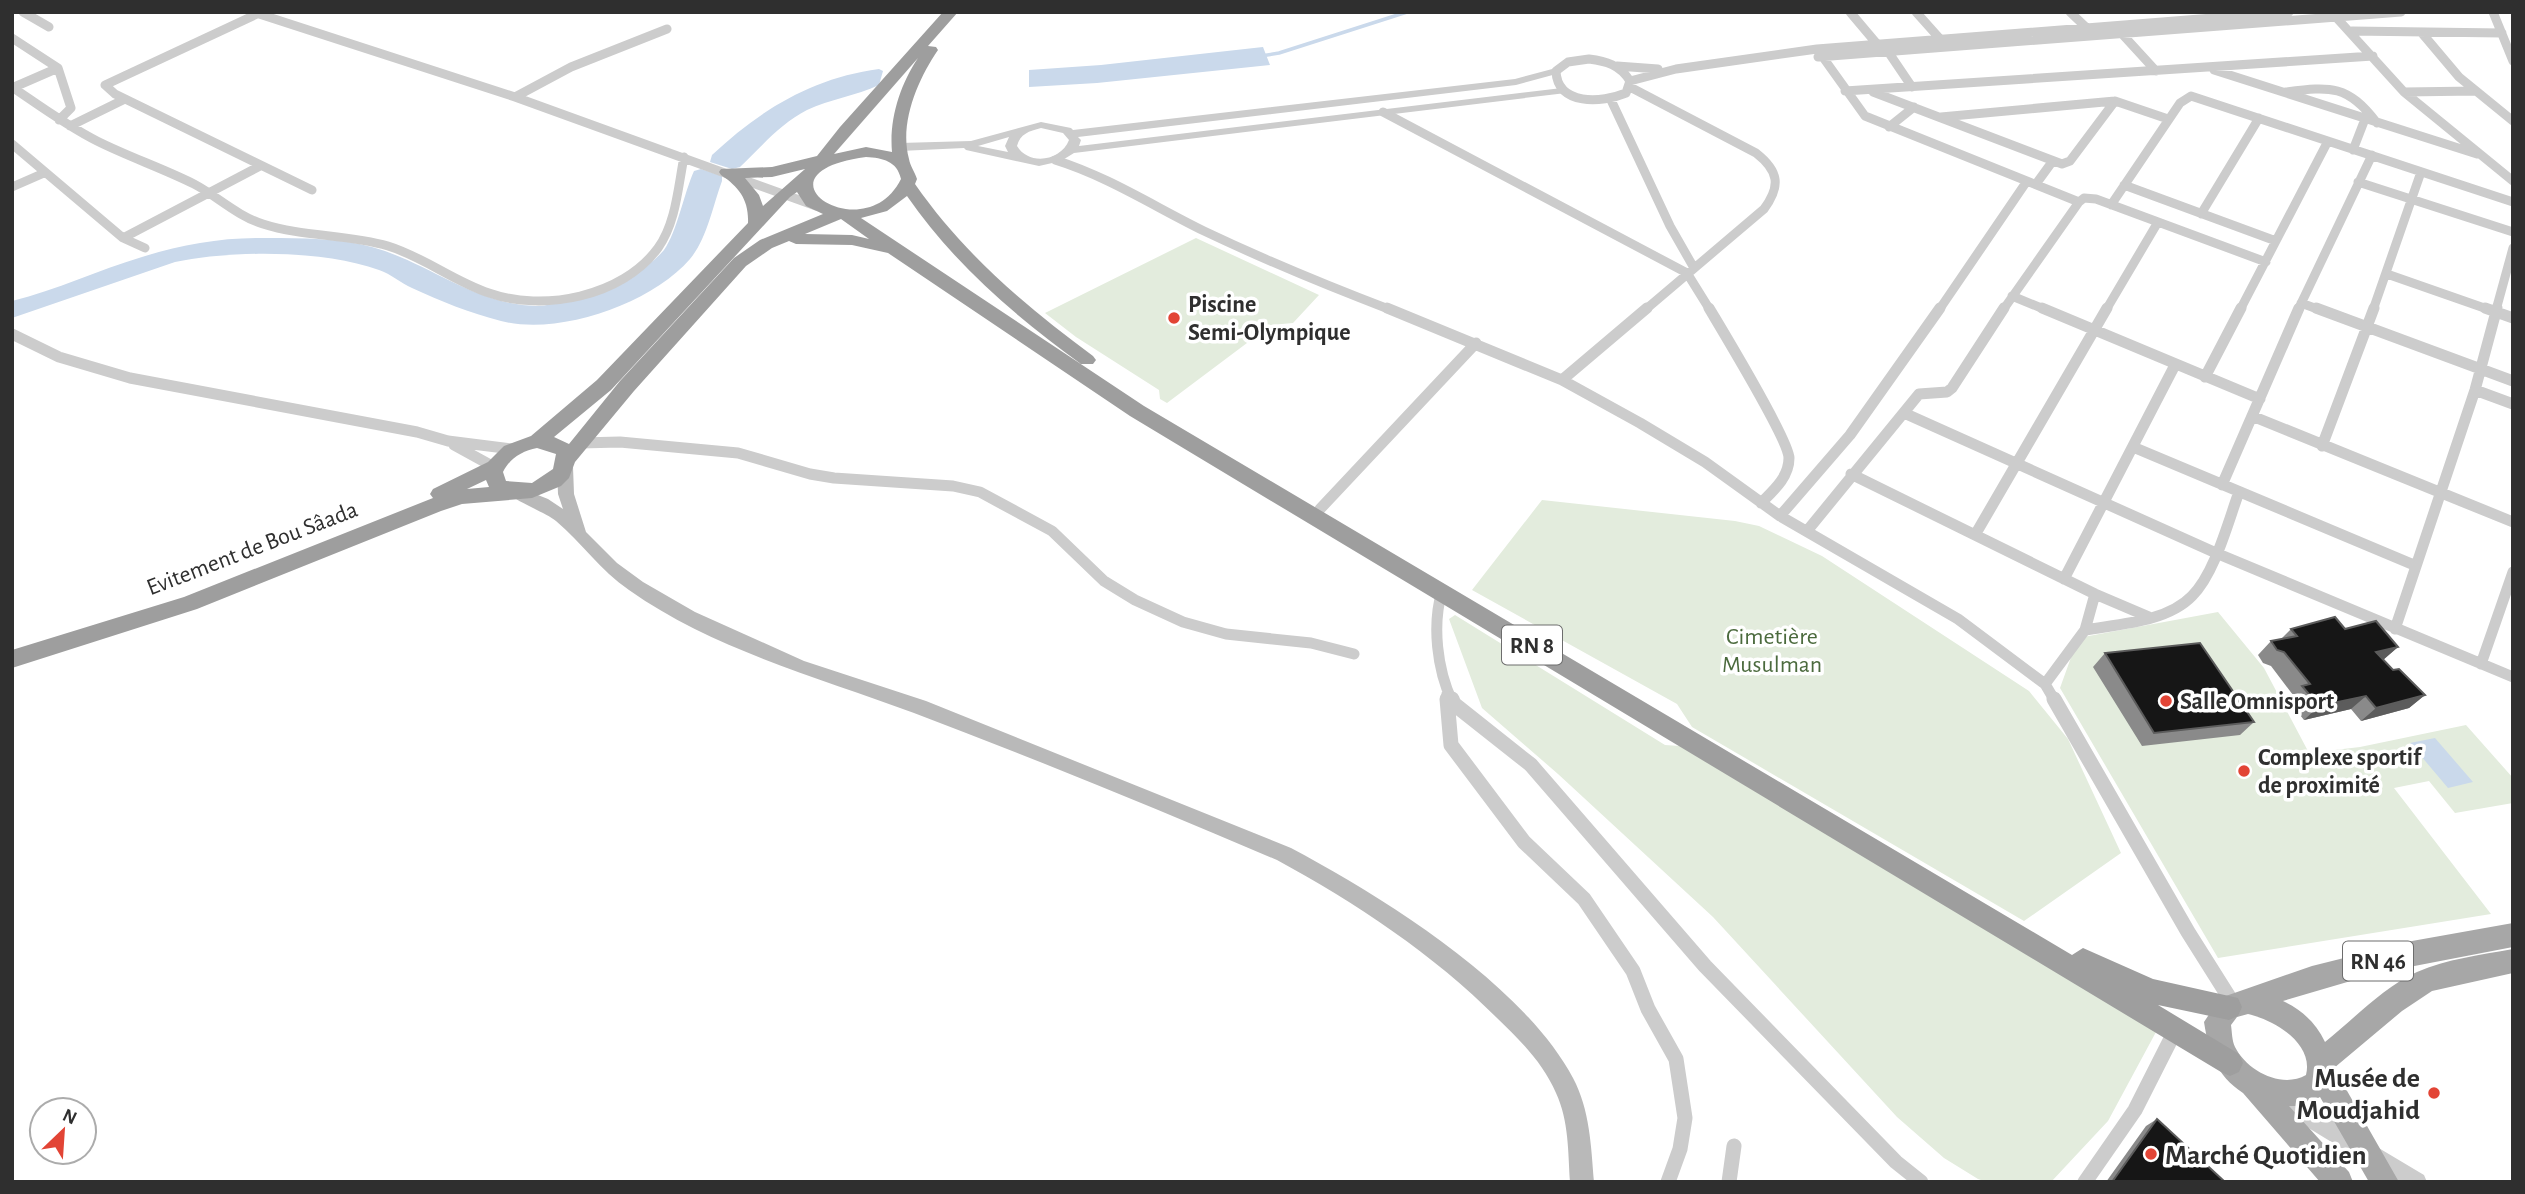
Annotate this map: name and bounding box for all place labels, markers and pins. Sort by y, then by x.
place label: Piscine Semi-Olympique [1188,293,1351,345]
marker: Piscine Semi-Olympique [1166,310,1182,326]
place label: Salle Omnisport [2180,690,2334,714]
marker: Salle Omnisport [2158,693,2174,709]
place label: Complexe sportif de proximité [2258,746,2423,798]
marker: Complexe sportif de proximité [2236,763,2252,779]
place label: Musée de Moudjahid [2297,1065,2420,1125]
marker: Musée de Moudjahid [2426,1085,2442,1101]
place label: Marché Quotidien [2165,1142,2367,1170]
marker: Marché Quotidien [2143,1146,2159,1162]

